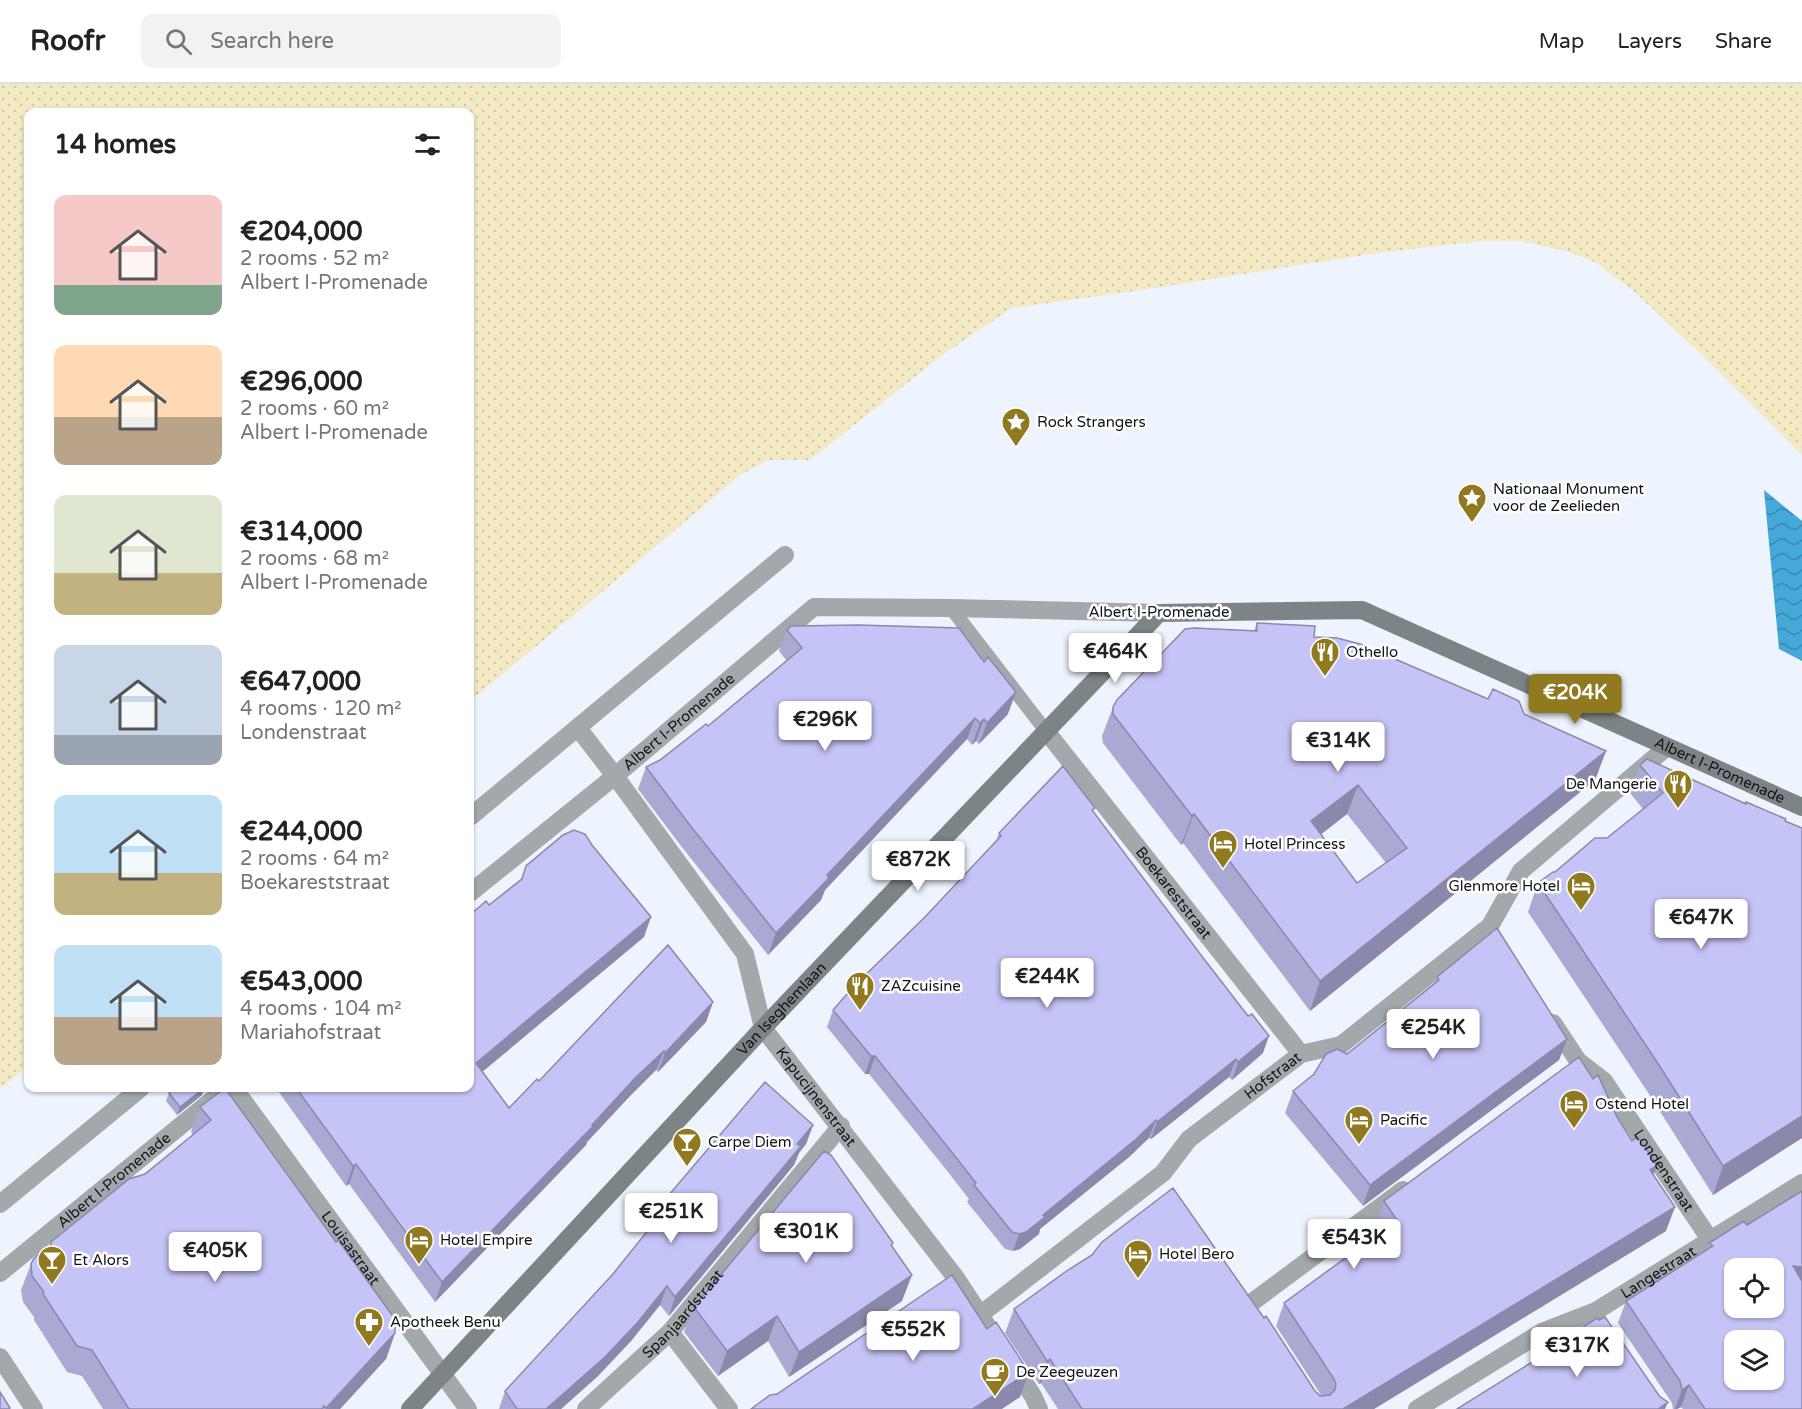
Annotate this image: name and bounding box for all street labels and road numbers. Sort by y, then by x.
street label: Albert I-Promenade [1089,603,1229,621]
street label: Albert I-Promenade [619,669,738,774]
street label: Albert I-Promenade [1652,733,1788,807]
street label: Boekareststraat [1132,843,1216,943]
street label: Van Iseghemlaan [733,959,830,1059]
street label: Kapucijnenstraat [772,1044,860,1150]
street label: Hofstraat [1241,1048,1305,1103]
street label: Londenstraat [1630,1126,1698,1215]
street label: Albert I-Promenade [54,1129,174,1232]
street label: Louisastraat [318,1207,384,1289]
street label: Langestraat [1617,1242,1699,1302]
street label: Spanjaardstraat [639,1266,727,1362]

